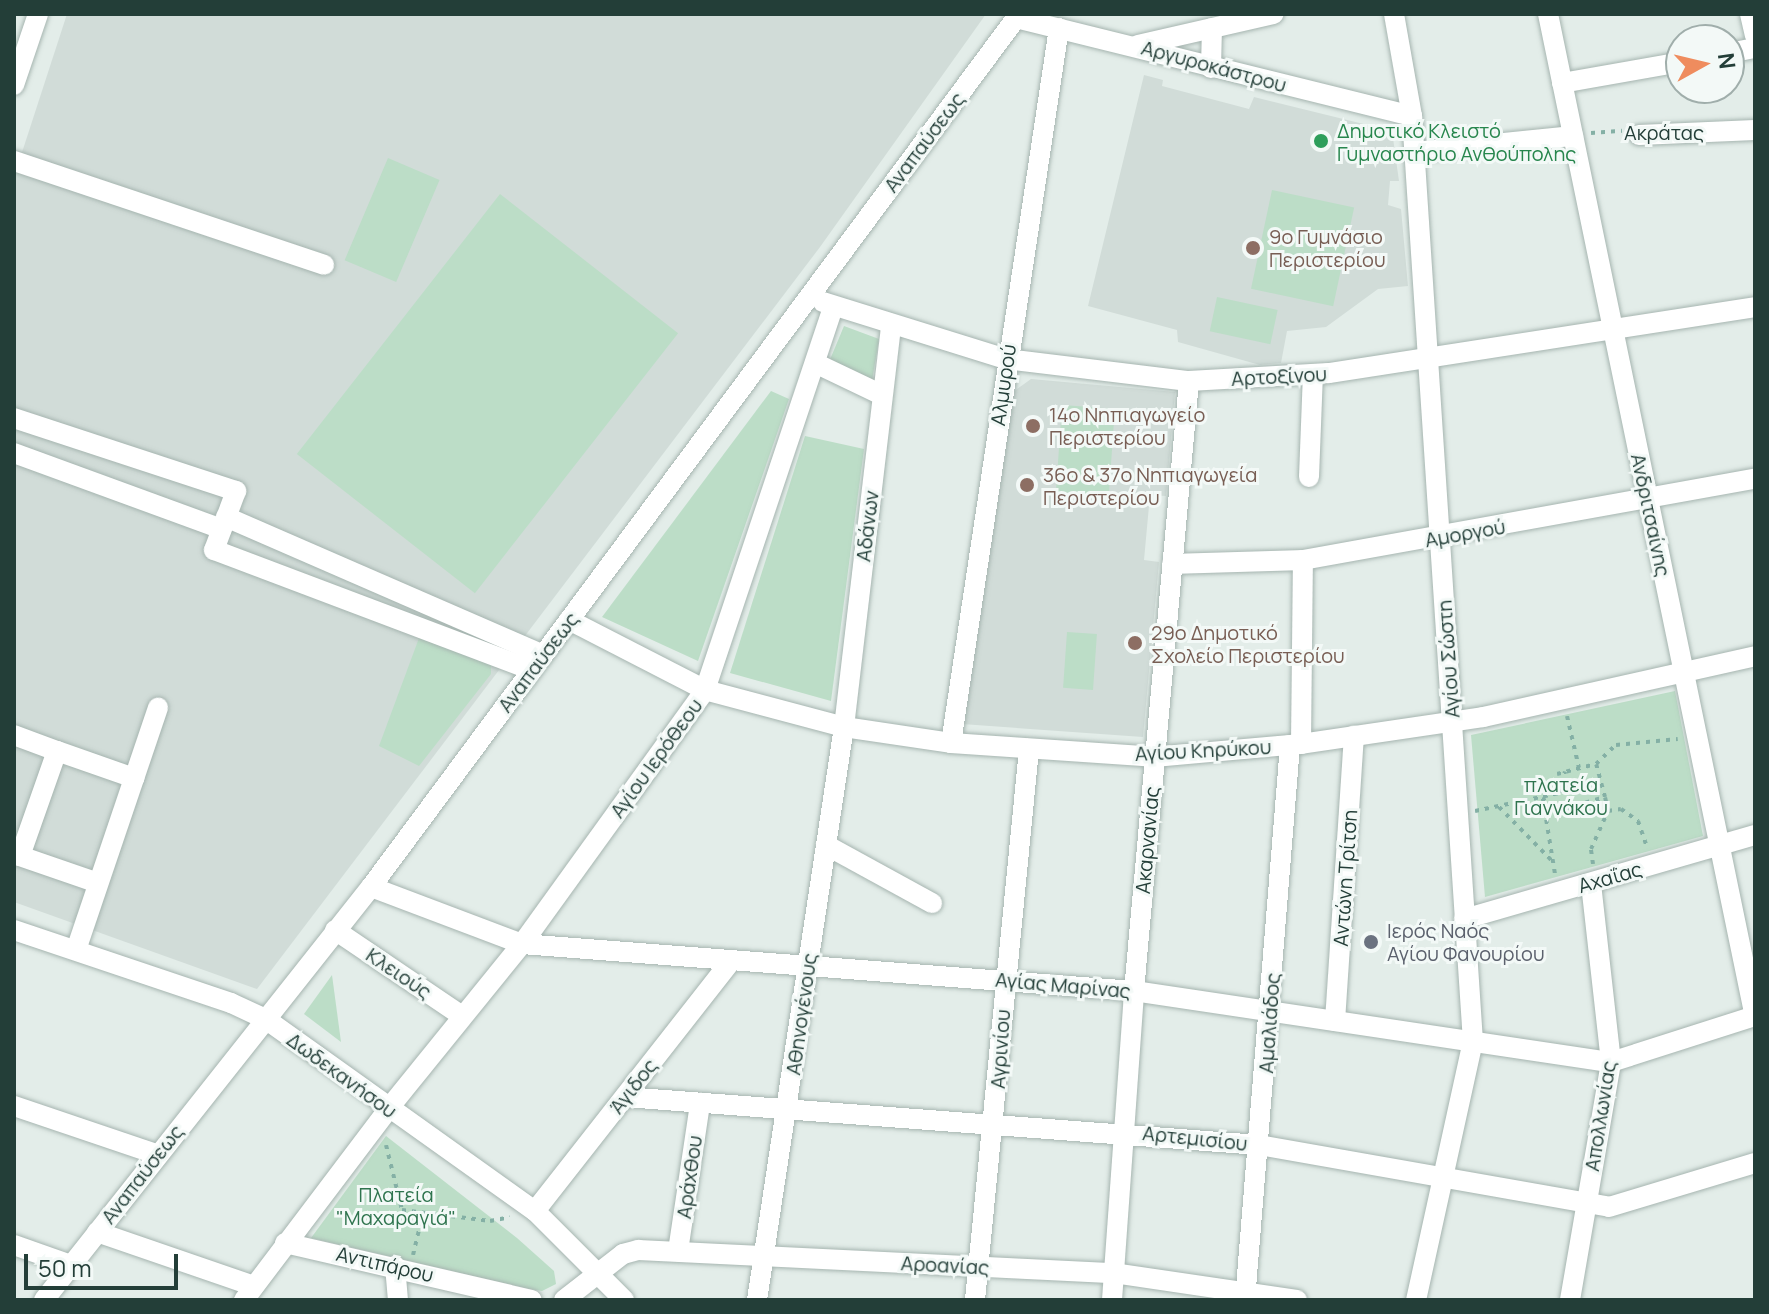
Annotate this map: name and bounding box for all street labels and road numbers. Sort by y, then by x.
street label: Αργυροκάστρου [1139,35,1289,97]
street label: Αναπαύσεως [879,87,969,197]
street label: Ακράτας [1624,120,1704,144]
street label: Αλμυρού [985,343,1021,427]
street label: Αρτοξίνου [1230,362,1328,390]
street label: Ανδριτσαίνης [1626,451,1676,579]
street label: Αδάνων [851,489,883,563]
street label: Αμοργού [1423,514,1507,552]
street label: Αγίου Σώστη [1432,599,1464,719]
street label: Αναπαύσεως [493,607,583,717]
street label: Αγίου Ιερόθεου [605,694,707,822]
street label: Αγίου Κηρύκου [1134,734,1272,766]
street label: Ακαρνανίας [1130,785,1164,895]
street label: Αντώνη Τρίτση [1328,809,1362,947]
street label: Αχαΐας [1575,856,1645,898]
street label: Κλειούς [362,942,436,1004]
street label: Αθηνογένους [781,952,821,1076]
street label: Αγίας Μαρίνας [994,967,1132,1003]
street label: Αμαλιάδος [1254,972,1284,1074]
street label: Αγρινίου [985,1008,1015,1090]
street label: Δωδεκανήσου [283,1027,401,1123]
street label: Άγιδος [604,1054,662,1118]
street label: Απολλωνίας [1579,1059,1621,1173]
street label: Αναπαύσεως [96,1120,188,1228]
street label: Αρτεμισίου [1141,1121,1249,1155]
street label: Αράχθου [671,1134,707,1220]
street label: Αντιπάρου [334,1241,436,1287]
street label: Αροανίας [900,1251,990,1279]

